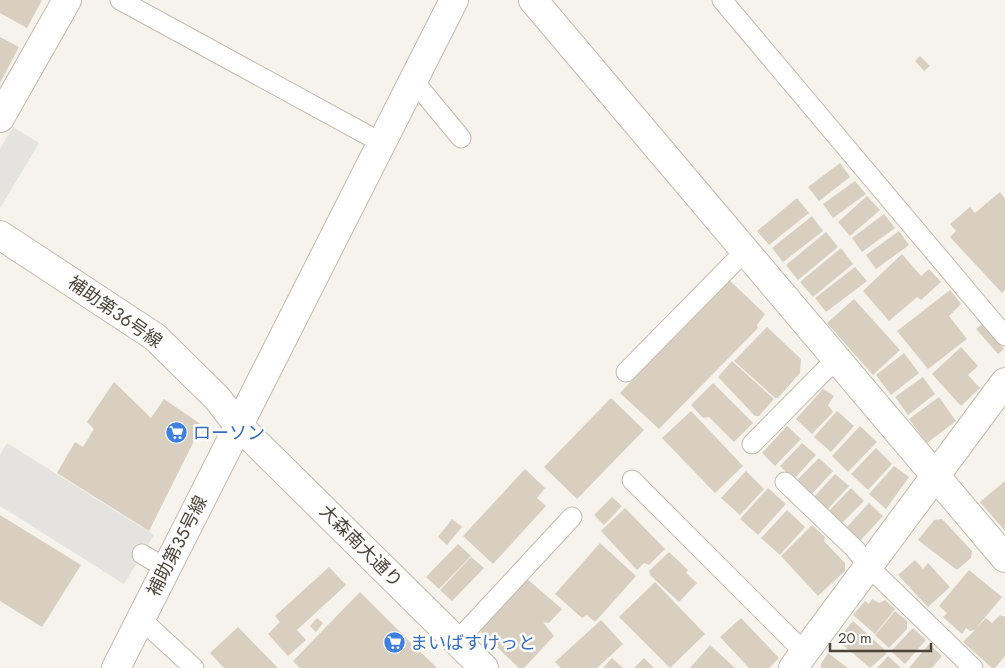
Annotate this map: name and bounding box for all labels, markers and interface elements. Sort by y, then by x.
street label: 補助第36号線 [62,270,168,354]
place label: ローソン [193,420,265,446]
supermarket icon: ローソン [165,421,189,445]
street label: 補助第35号線 [140,491,214,601]
street label: 大森南大通り [314,499,408,593]
scale bar [830,620,931,652]
text: 20 m [838,627,872,649]
place label: まいばすけっと [410,630,536,656]
supermarket icon: まいばすけっと [382,631,406,655]

